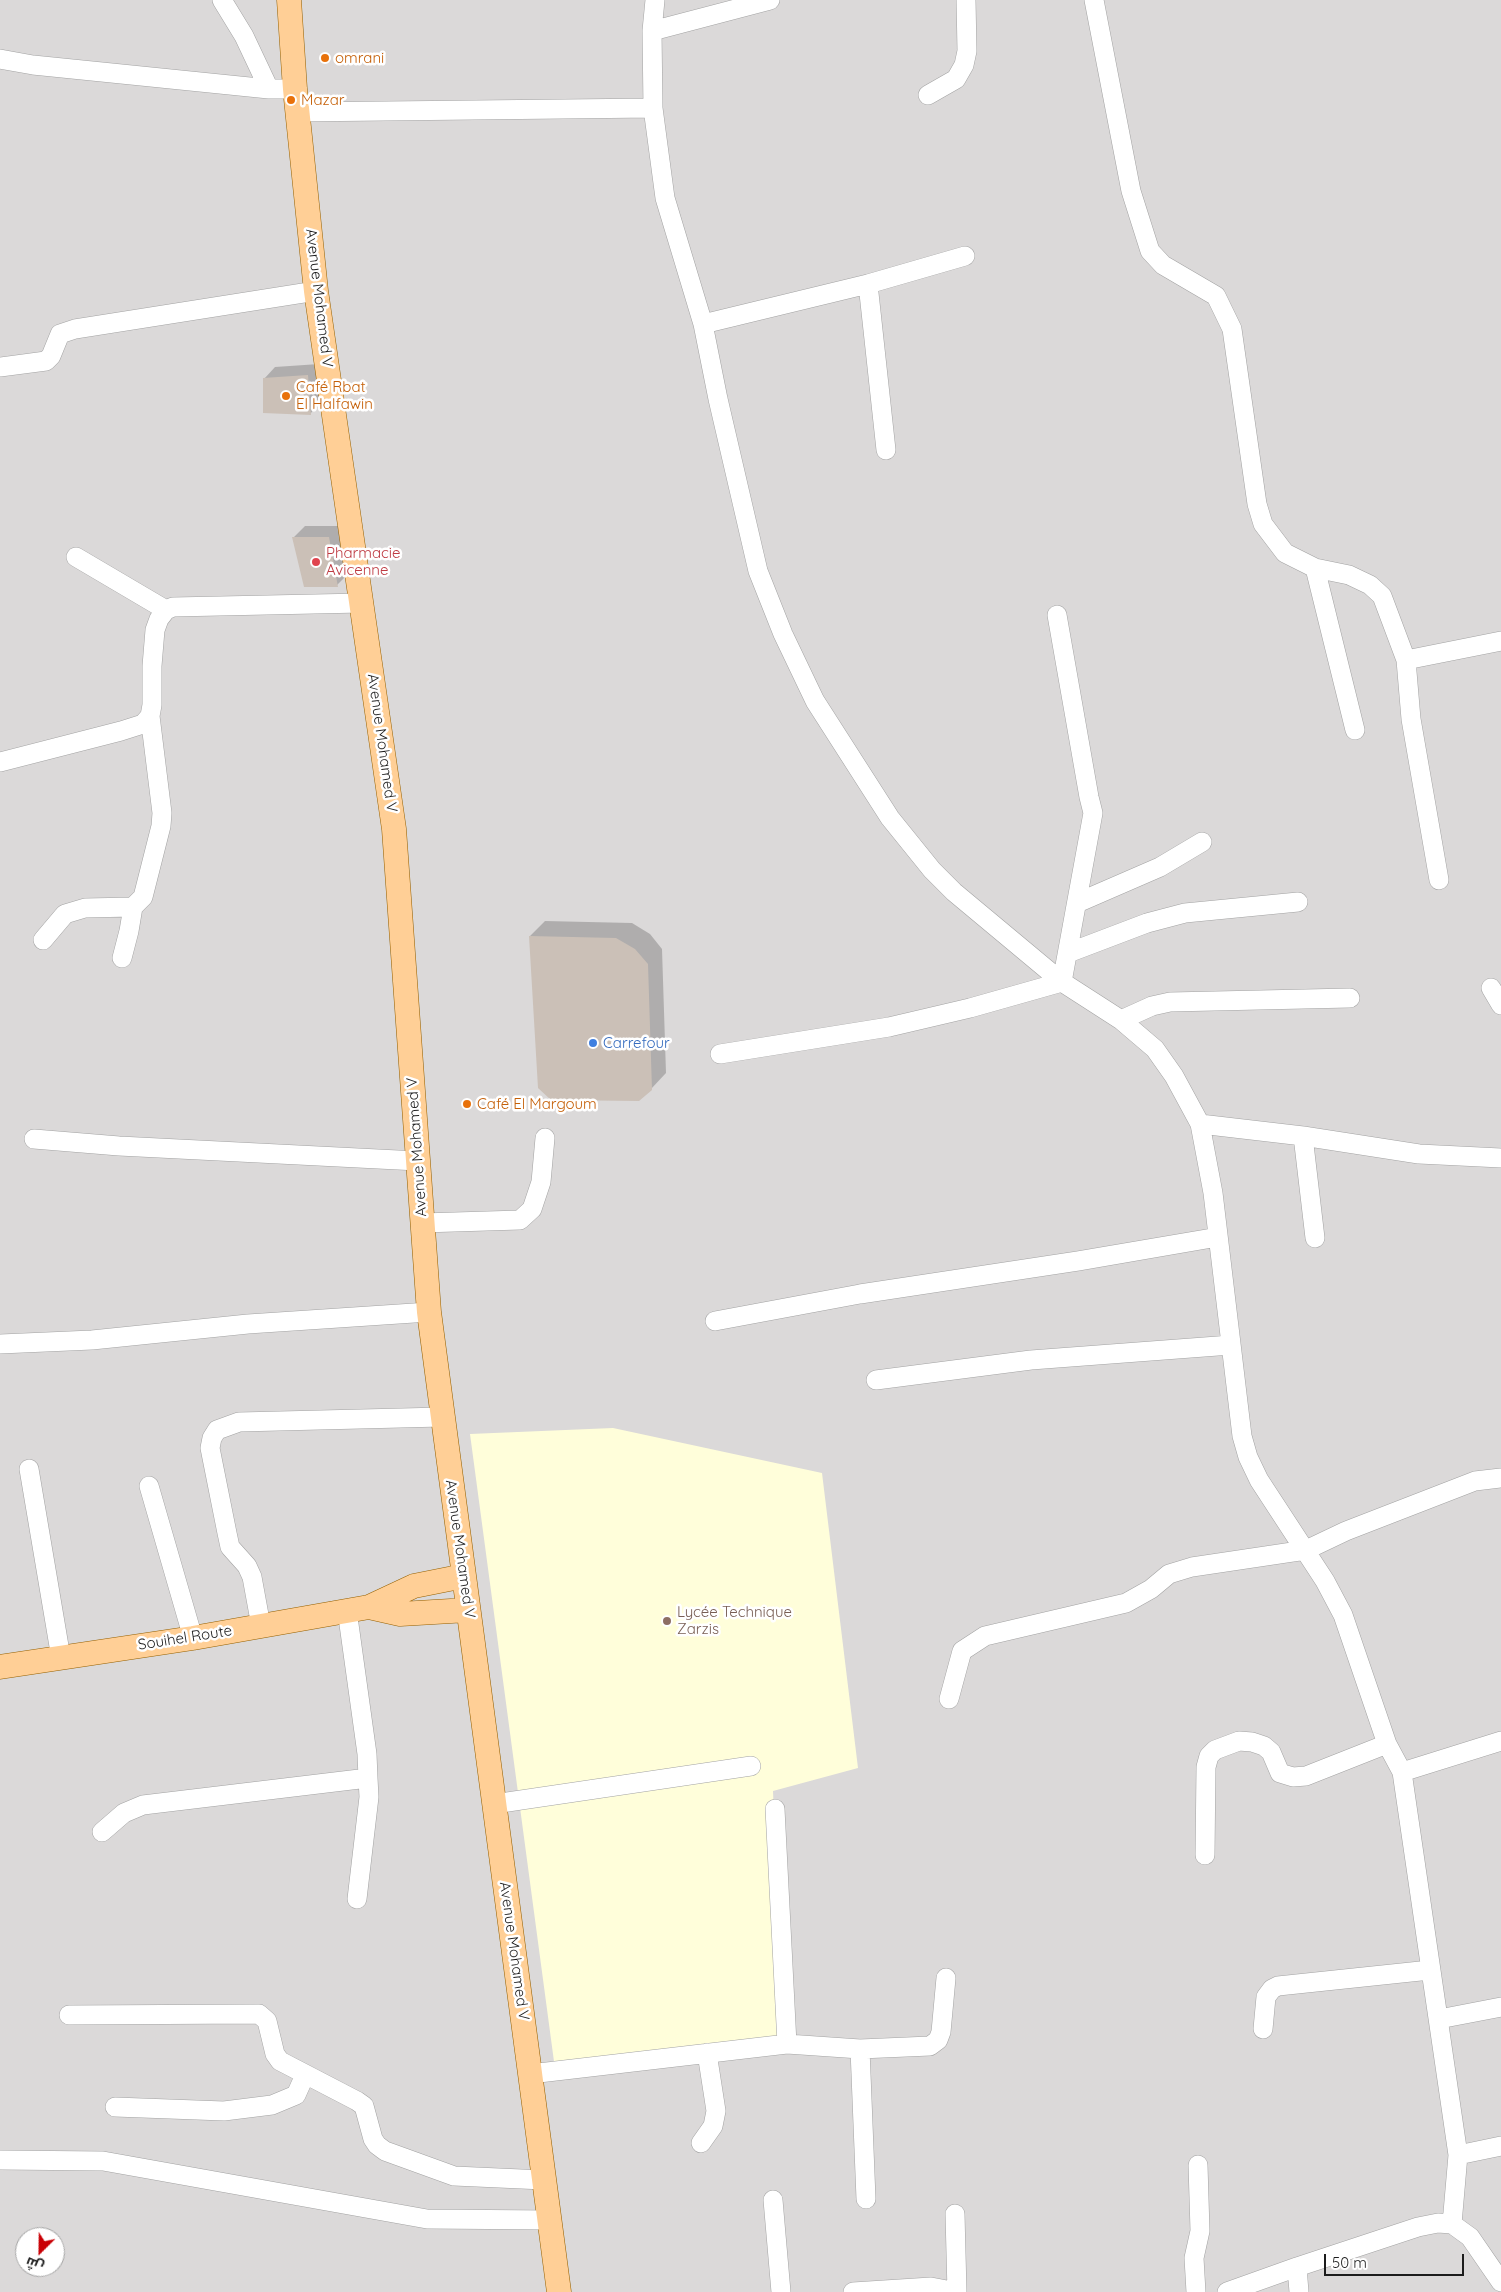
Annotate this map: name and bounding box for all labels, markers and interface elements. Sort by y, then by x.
place label: omrani [335,49,384,67]
marker: omrani [319,52,331,64]
place label: Mazar [301,91,345,109]
marker: Mazar [285,94,297,106]
street label: Avenue Mohamed V [302,228,336,368]
place label: Café Rbat El Halfawin [296,378,373,413]
marker: Café Rbat El Halfawin [280,390,292,402]
place label: Pharmacie Avicenne [326,544,401,579]
marker: Pharmacie Avicenne [310,556,322,568]
street label: Avenue Mohamed V [363,673,401,813]
place label: Carrefour [603,1034,670,1052]
marker: Carrefour [587,1037,599,1049]
street label: Avenue Mohamed V [403,1077,431,1217]
place label: Café El Margoum [477,1095,597,1113]
marker: Café El Margoum [461,1098,473,1110]
street label: Avenue Mohamed V [441,1479,479,1619]
place label: Lycée Technique Zarzis [677,1603,792,1638]
marker: Lycée Technique Zarzis [661,1615,673,1627]
street label: Souihel Route [137,1622,233,1654]
street label: Avenue Mohamed V [495,1881,533,2021]
north arrow [15,2227,65,2277]
scale bar [1326,2244,1466,2276]
text: ش [23,2253,46,2277]
text: 50 m [1332,2253,1367,2272]

